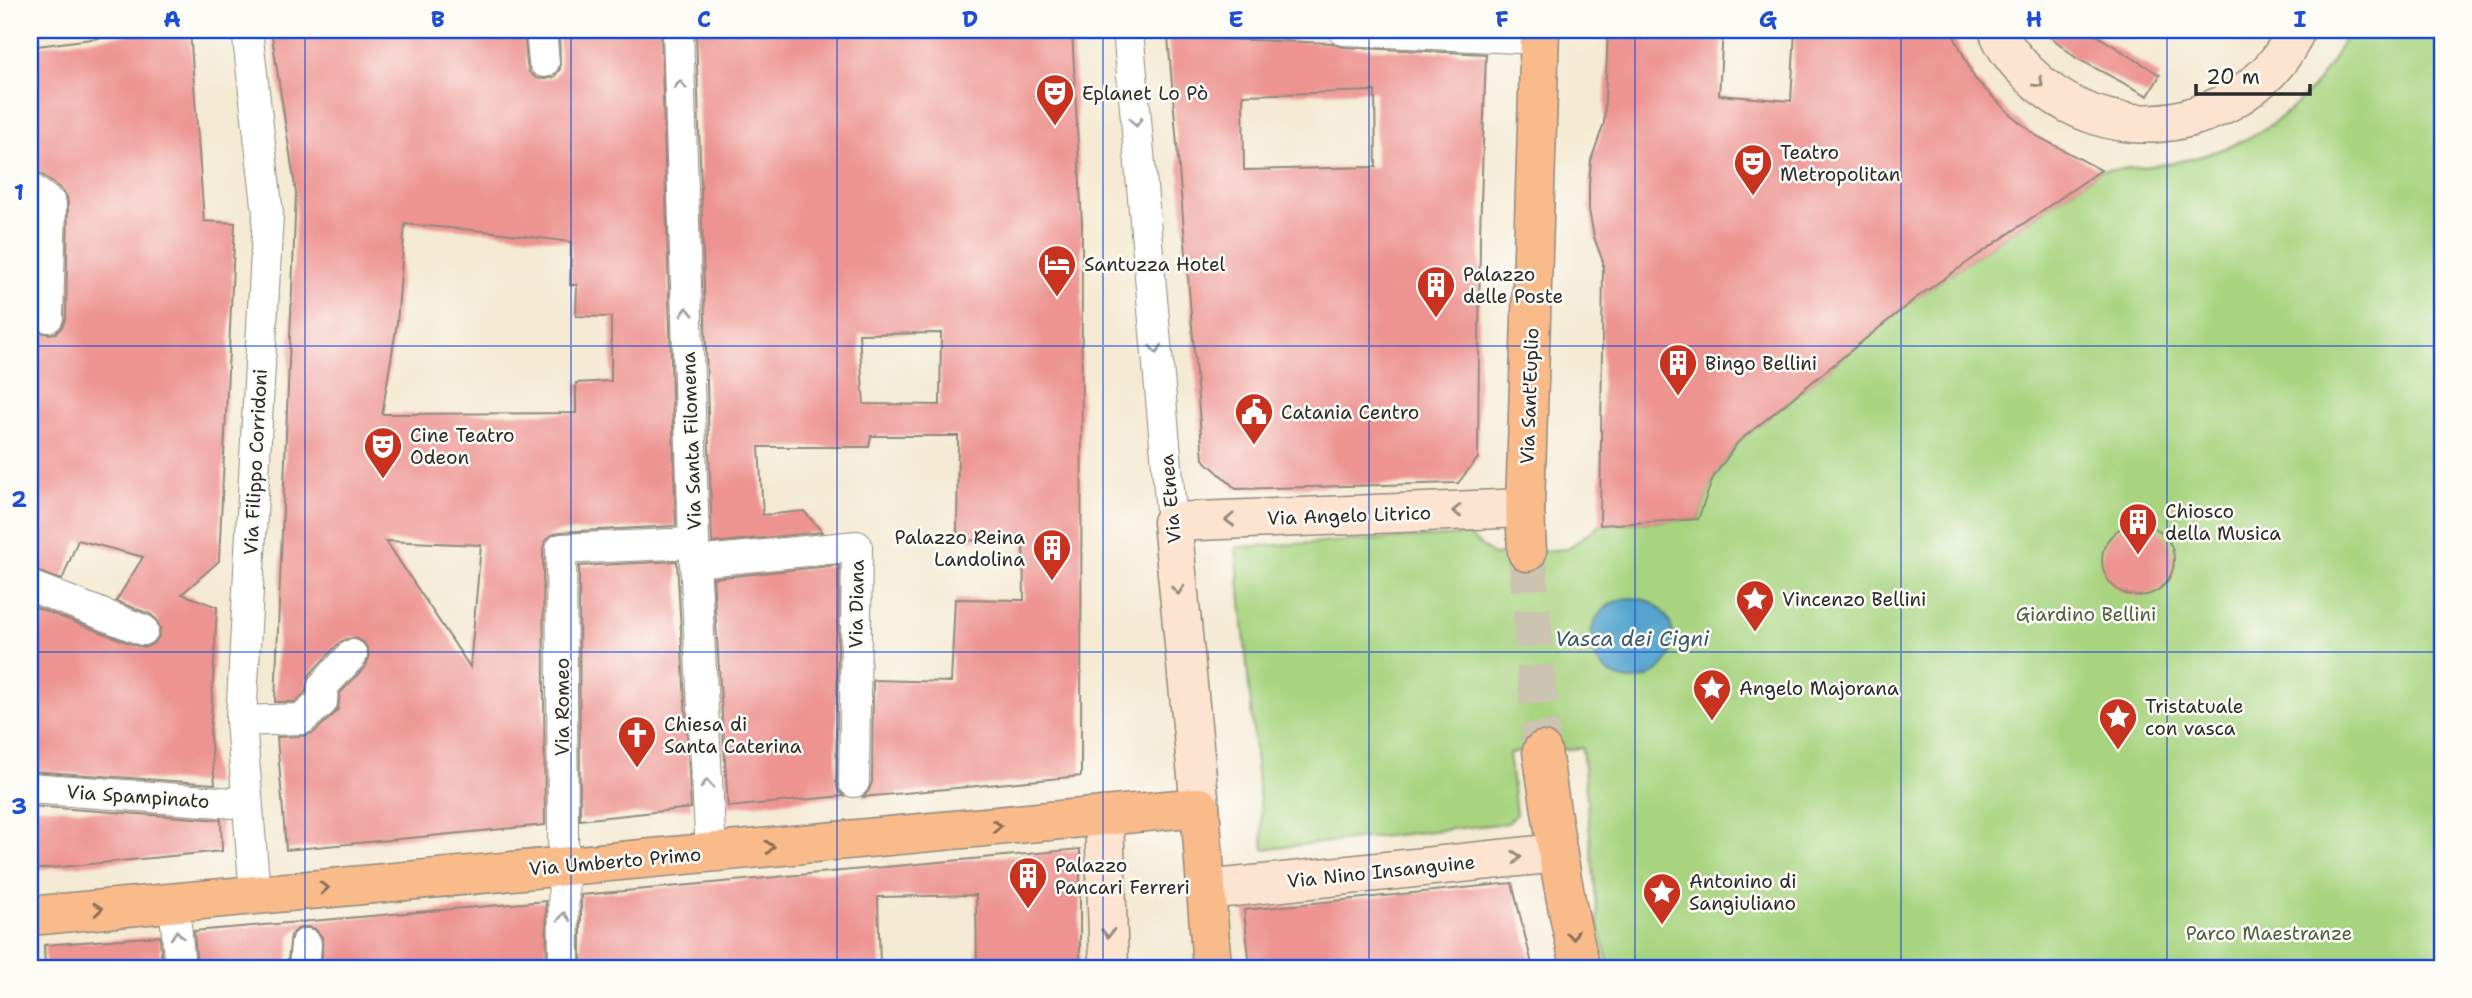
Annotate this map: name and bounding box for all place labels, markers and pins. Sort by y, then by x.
theatre icon: Eplanet Lo Pò [1034,72,1076,127]
place label: Eplanet Lo Pò [1082,81,1208,106]
place label: Teatro Metropolitan [1780,140,1900,187]
theatre icon: Teatro Metropolitan [1732,142,1774,197]
hotel icon: Santuzza Hotel [1036,243,1078,298]
place label: Santuzza Hotel [1084,252,1226,277]
place label: Palazzo delle Poste [1463,262,1563,309]
building icon: Palazzo delle Poste [1415,264,1457,319]
building icon: Bingo Bellini [1657,342,1699,397]
place label: Bingo Bellini [1705,351,1817,376]
public building icon: Catania Centro [1233,391,1275,446]
place label: Catania Centro [1281,400,1419,425]
place label: Cine Teatro Odeon [410,423,515,470]
theatre icon: Cine Teatro Odeon [362,425,404,480]
place label: Chiosco della Musica [2165,499,2281,546]
building icon: Chiosco della Musica [2117,501,2159,556]
place label: Palazzo Reina Landolina [895,525,1025,572]
building icon: Palazzo Reina Landolina [1031,527,1073,582]
place icon: Vincenzo Bellini [1734,578,1776,633]
place label: Vincenzo Bellini [1782,587,1926,612]
place icon: Angelo Majorana [1691,667,1733,722]
place label: Angelo Majorana [1739,676,1899,701]
place label: Tristatuale con vasca [2145,694,2244,741]
place icon: Tristatuale con vasca [2097,696,2139,751]
place label: Chiesa di Santa Caterina [664,712,802,759]
church icon: Chiesa di Santa Caterina [616,714,658,769]
place label: Palazzo Pancari Ferreri [1055,853,1190,900]
building icon: Palazzo Pancari Ferreri [1007,855,1049,910]
place label: Antonino di Sangiuliano [1689,869,1797,916]
place icon: Antonino di Sangiuliano [1641,871,1683,926]

